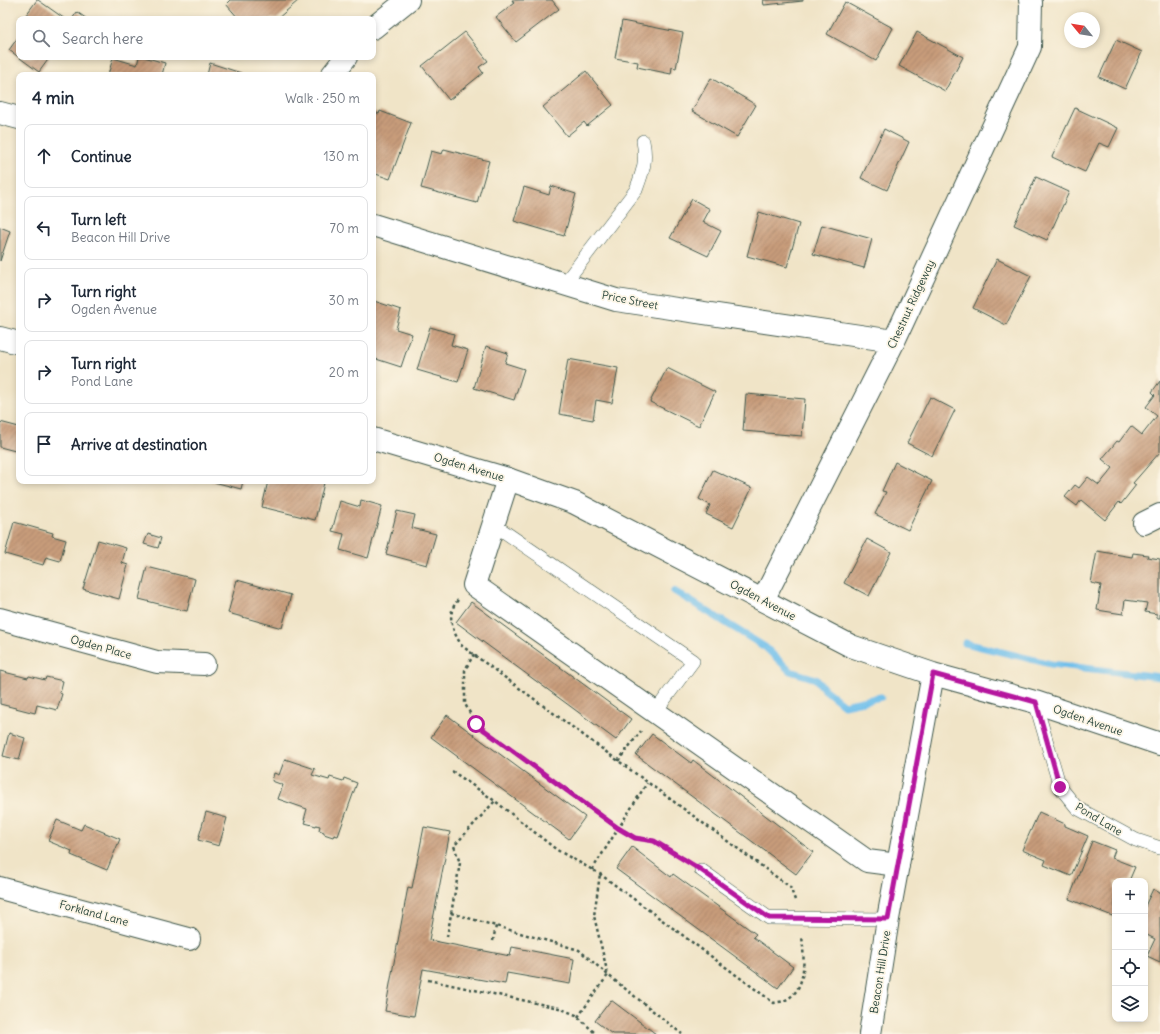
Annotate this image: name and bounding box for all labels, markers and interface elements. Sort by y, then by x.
north arrow [1064,12,1100,48]
search box [16,16,376,60]
icon: search [30,27,52,49]
text: Search here [62,29,143,48]
text: 4 min [32,87,74,109]
text: Walk · 250 m [285,90,360,107]
icon: ahead [33,145,55,167]
text: Continue [71,147,132,166]
text: 130 m [323,148,359,165]
text: Turn left [71,210,126,229]
icon: left [33,217,55,239]
text: 70 m [330,220,359,237]
text: Beacon Hill Drive [71,229,170,246]
street label: Chestnut Ridgeway [884,257,938,351]
text: Turn right [71,282,136,301]
street label: Price Street [601,288,660,312]
icon: right [33,289,55,311]
text: 30 m [329,292,359,309]
text: Ogden Avenue [71,301,157,318]
text: Turn right [71,354,136,373]
icon: right [33,361,55,383]
text: 20 m [329,364,359,381]
text: Pond Lane [71,373,133,390]
icon: arrive [33,433,55,455]
text: Arrive at destination [71,435,207,454]
street label: Ogden Avenue [432,450,506,484]
street label: Ogden Avenue [728,577,799,623]
street label: Ogden Place [69,632,133,662]
street label: Ogden Avenue [1051,702,1125,738]
route start [467,715,485,733]
route end [1051,778,1069,796]
street label: Pond Lane [1073,799,1125,839]
map controls [1112,878,1148,1022]
button: + [1112,878,1148,914]
street label: Forkland Lane [58,897,130,929]
button: − [1112,914,1148,950]
street label: Beacon Hill Drive [867,929,893,1015]
button: locate [1112,950,1148,986]
button: layers [1112,986,1148,1022]

